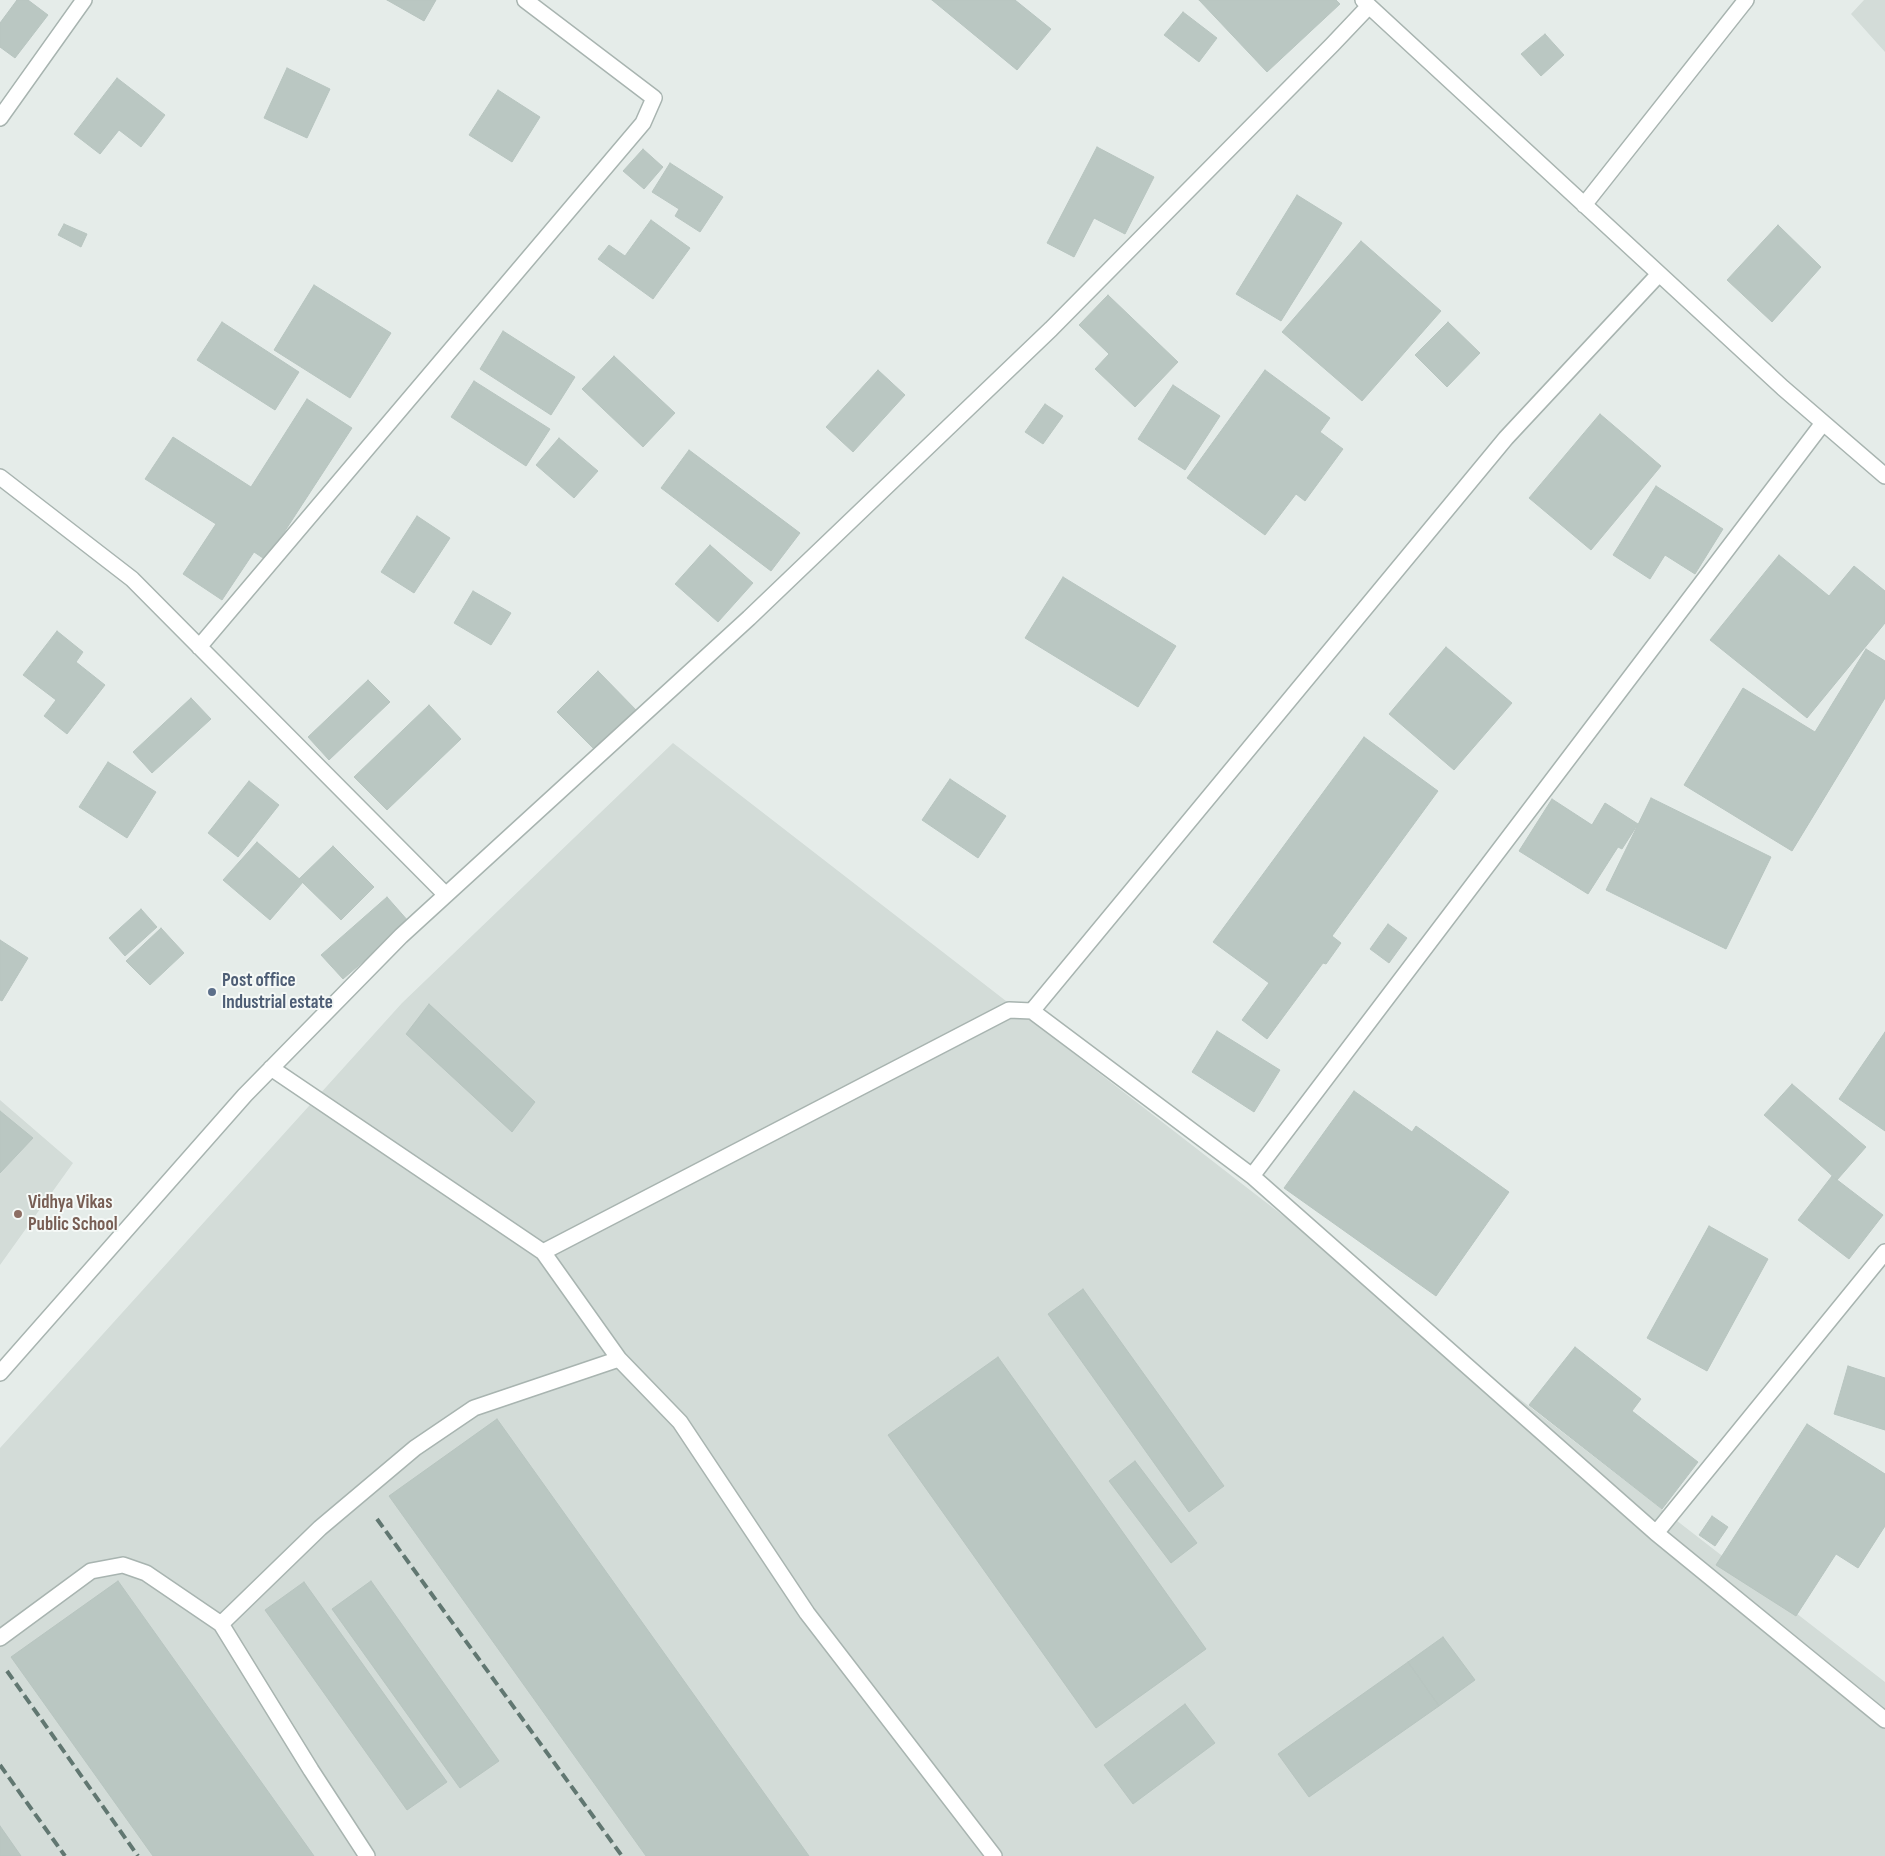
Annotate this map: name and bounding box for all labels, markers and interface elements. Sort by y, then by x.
place label: Post office Industrial estate [222,970,333,1014]
marker: Post office Industrial estate [206,986,218,998]
place label: Vidhya Vikas Public School [28,1192,118,1236]
marker: Vidhya Vikas Public School [12,1208,24,1220]

